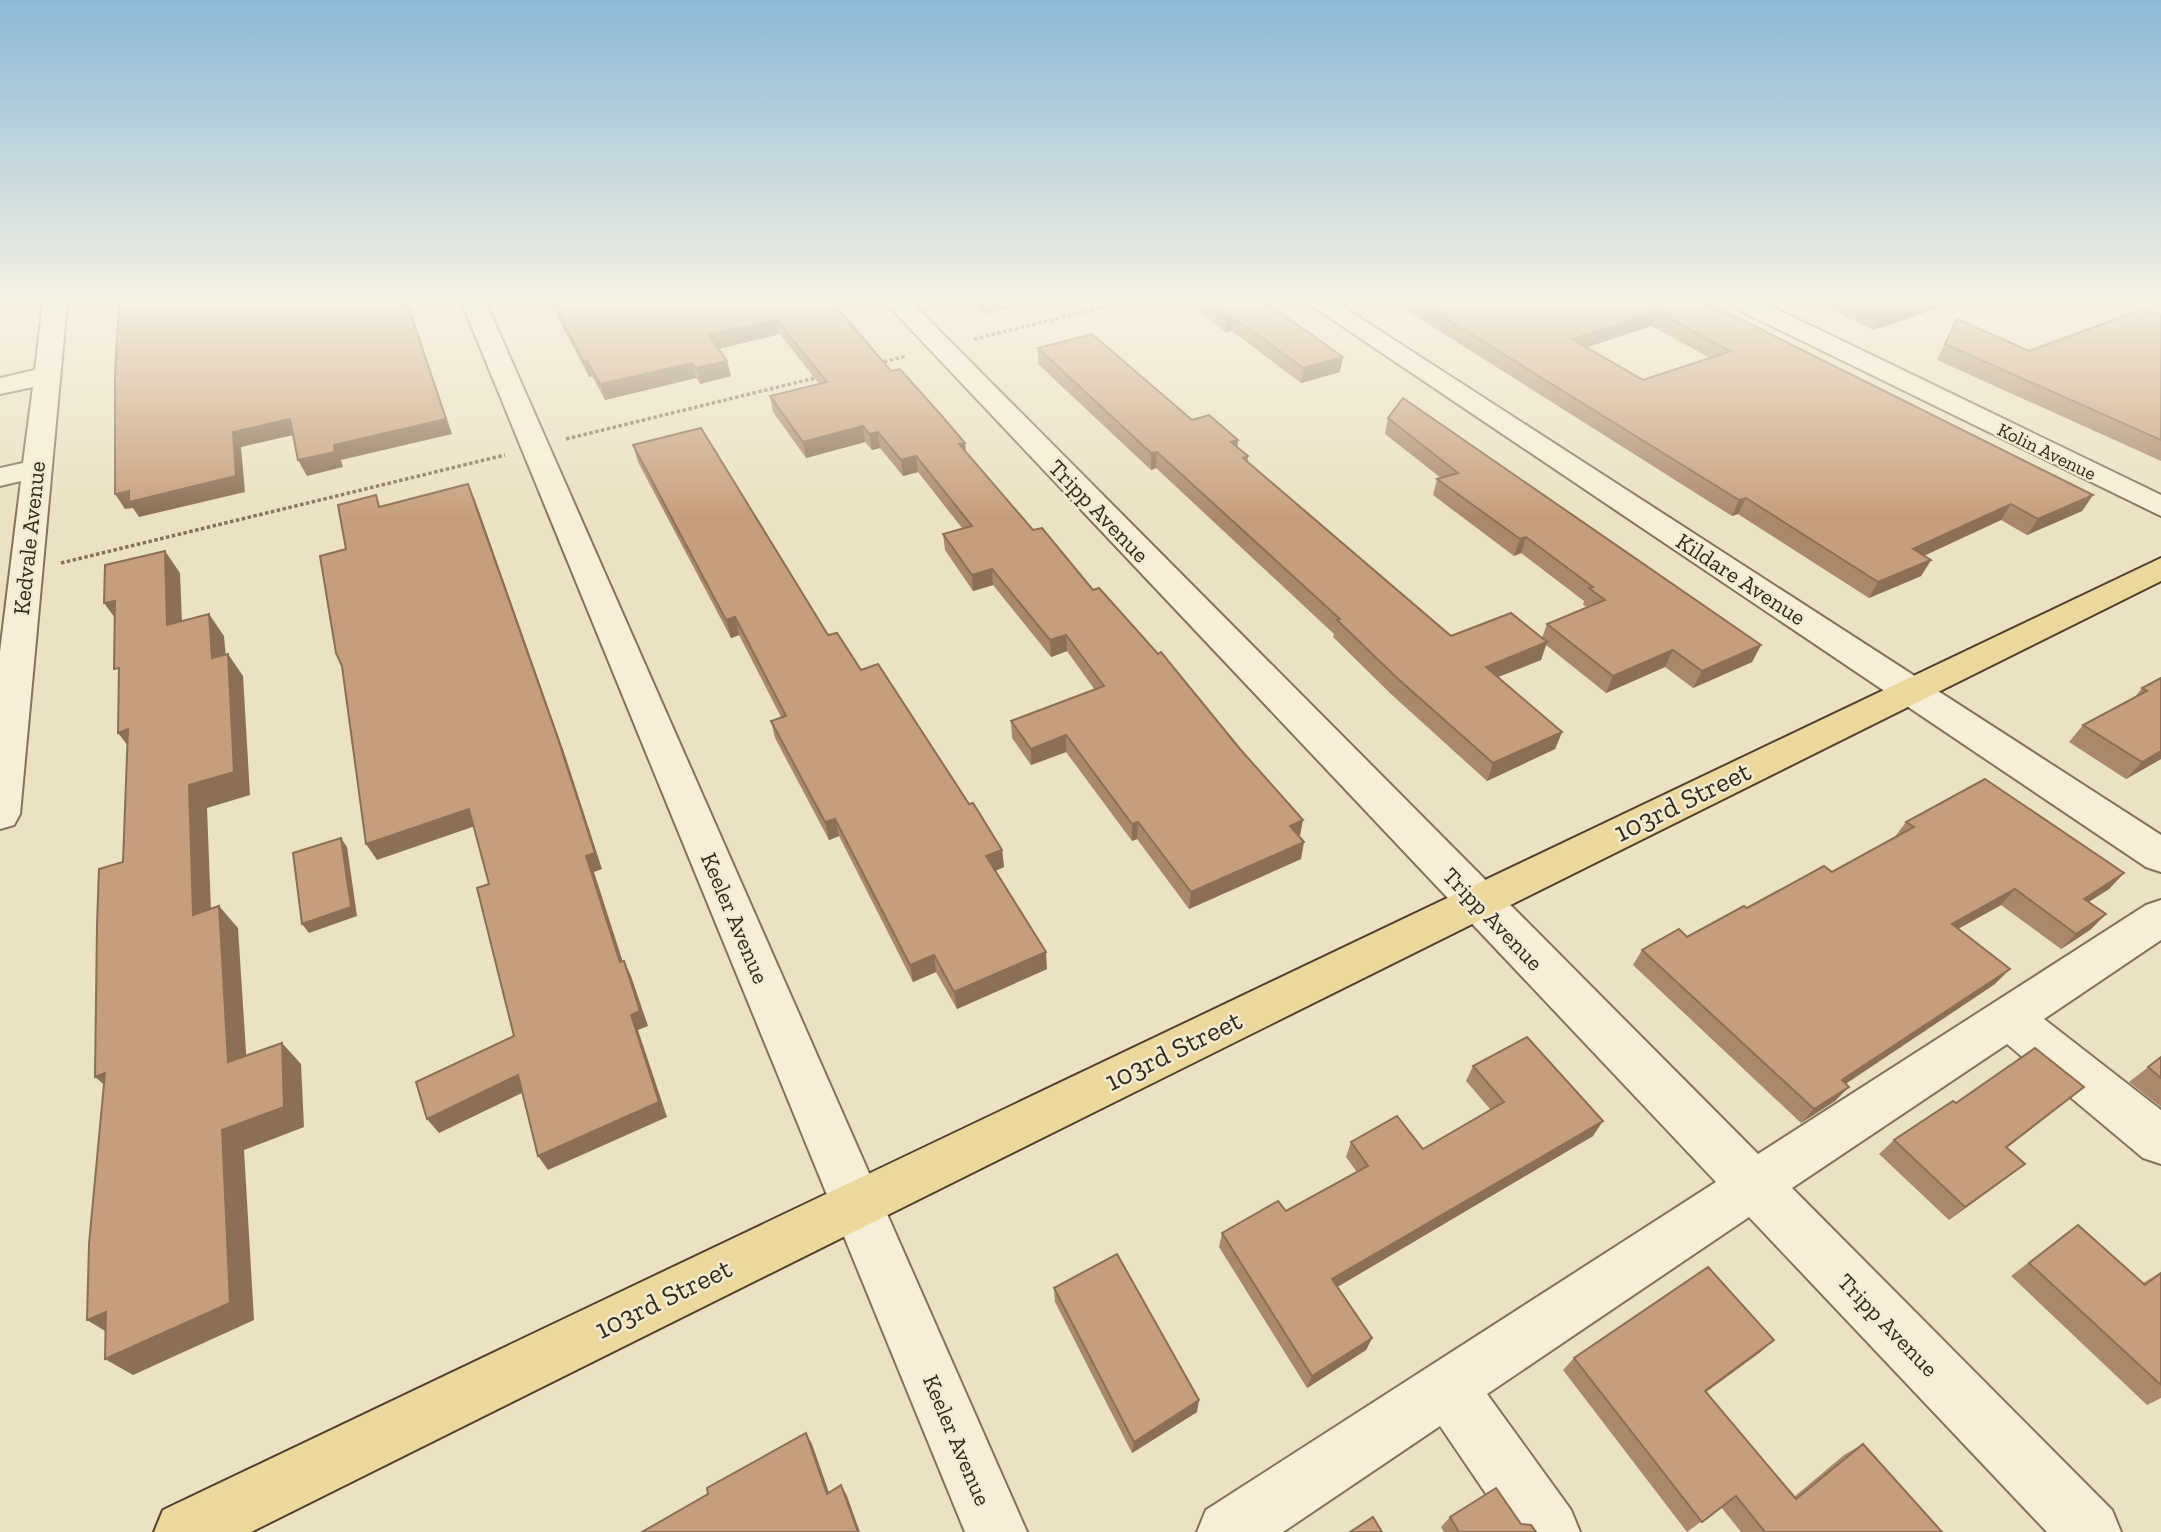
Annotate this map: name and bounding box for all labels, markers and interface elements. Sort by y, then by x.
street label: Kolin Avenue [1994,418,2100,485]
street label: Tripp Avenue [1043,454,1155,568]
street label: Kedvale Avenue [7,460,51,616]
street label: Kildare Avenue [1671,527,1811,631]
street label: 103rd Street [1609,754,1756,849]
street label: Keeler Avenue [695,848,775,988]
street label: Tripp Avenue [1437,862,1549,976]
street label: 103rd Street [1100,1003,1247,1098]
street label: 103rd Street [590,1251,737,1346]
street label: Tripp Avenue [1832,1268,1944,1382]
street label: Keeler Avenue [917,1370,997,1510]

